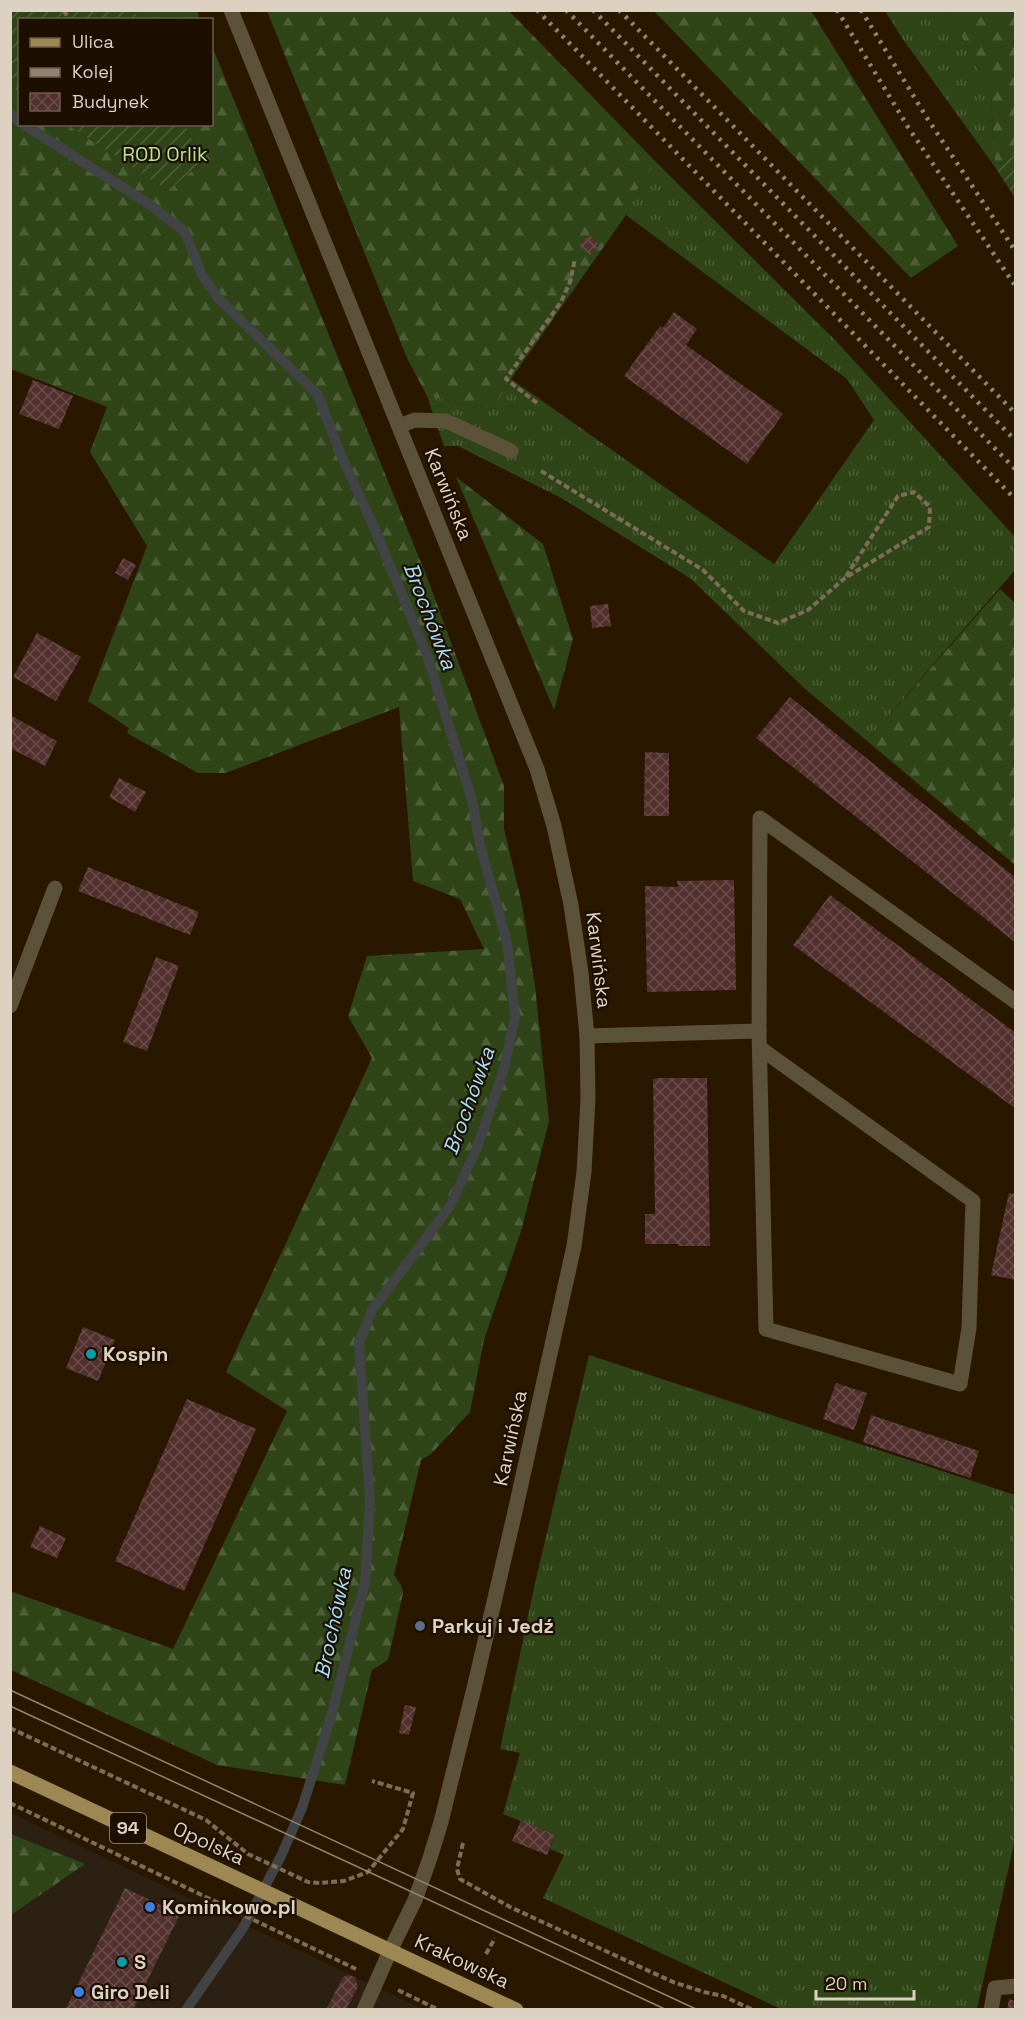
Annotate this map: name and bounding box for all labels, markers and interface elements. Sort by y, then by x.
legend [18,18,213,126]
text: Ulica [72,30,114,53]
text: Kolej [72,60,113,83]
text: Budynek [72,90,149,113]
park label: ROD Orlik [122,141,208,167]
street label: Karwińska [419,444,479,544]
water label: Brochówka [398,558,464,674]
street label: Karwińska [580,910,618,1010]
water label: Brochówka [437,1042,501,1158]
place label: Kospin [103,1341,168,1367]
marker: Kospin [84,1347,98,1361]
street label: Karwińska [487,1388,533,1488]
water label: Brochówka [308,1564,358,1681]
place label: Parkuj i Jedź [432,1613,554,1639]
marker: Parkuj i Jedź [413,1619,427,1633]
road number: 94 [110,1813,146,1843]
street label: Opolska [169,1815,249,1871]
place label: Kominkowo.pl [162,1894,296,1920]
marker: Kominkowo.pl [143,1900,157,1914]
street label: Krakowska [410,1928,514,1994]
place label: S [134,1949,146,1975]
marker: S [115,1955,129,1969]
scale bar [816,1963,914,2001]
text: 20 m [825,1972,868,1995]
place label: Giro Deli [91,1979,170,2005]
marker: Giro Deli [72,1985,86,1999]

